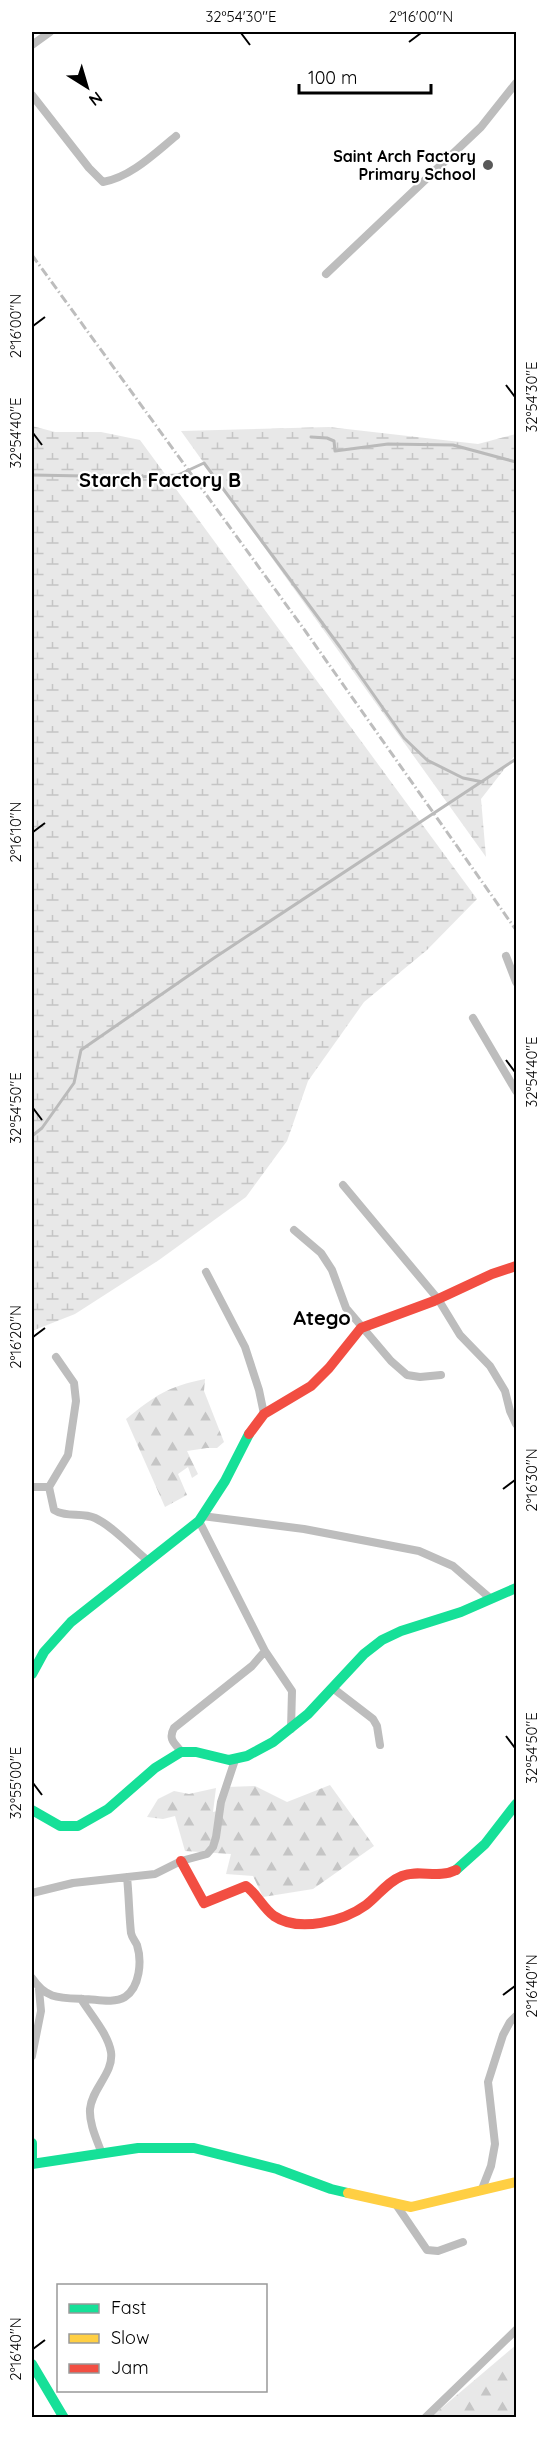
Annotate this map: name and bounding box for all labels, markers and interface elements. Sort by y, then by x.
text: 32°54'30"E [205,7,277,26]
text: 2°16'00"N [389,7,453,26]
north arrow [57,57,117,117]
scale bar [299,57,431,95]
text: 100 m [308,66,357,89]
text: N [85,87,107,111]
place label: Saint Arch Factory Primary School [333,146,476,184]
marker: Saint Arch Factory Primary School [481,158,495,172]
text: 2°16'00"N [6,294,25,358]
text: 32°54'30"E [522,361,541,433]
text: 32°54'40"E [6,397,25,469]
district label: Starch Factory B [79,467,241,492]
text: 2°16'10"N [6,802,25,862]
text: 32°54'40"E [522,1036,541,1108]
text: 32°54'50"E [6,1072,25,1144]
text: 2°16'20"N [6,1305,25,1369]
district label: Atego [293,1305,351,1330]
text: 2°16'30"N [522,1448,541,1512]
text: 32°54'50"E [522,1712,541,1784]
text: 32°55'00"E [6,1747,25,1819]
text: 2°16'40"N [522,1954,541,2018]
legend [57,2284,267,2392]
text: Fast [111,2296,146,2319]
text: 2°16'40"N [6,2317,25,2381]
text: Slow [111,2326,149,2349]
text: Jam [111,2356,149,2379]

